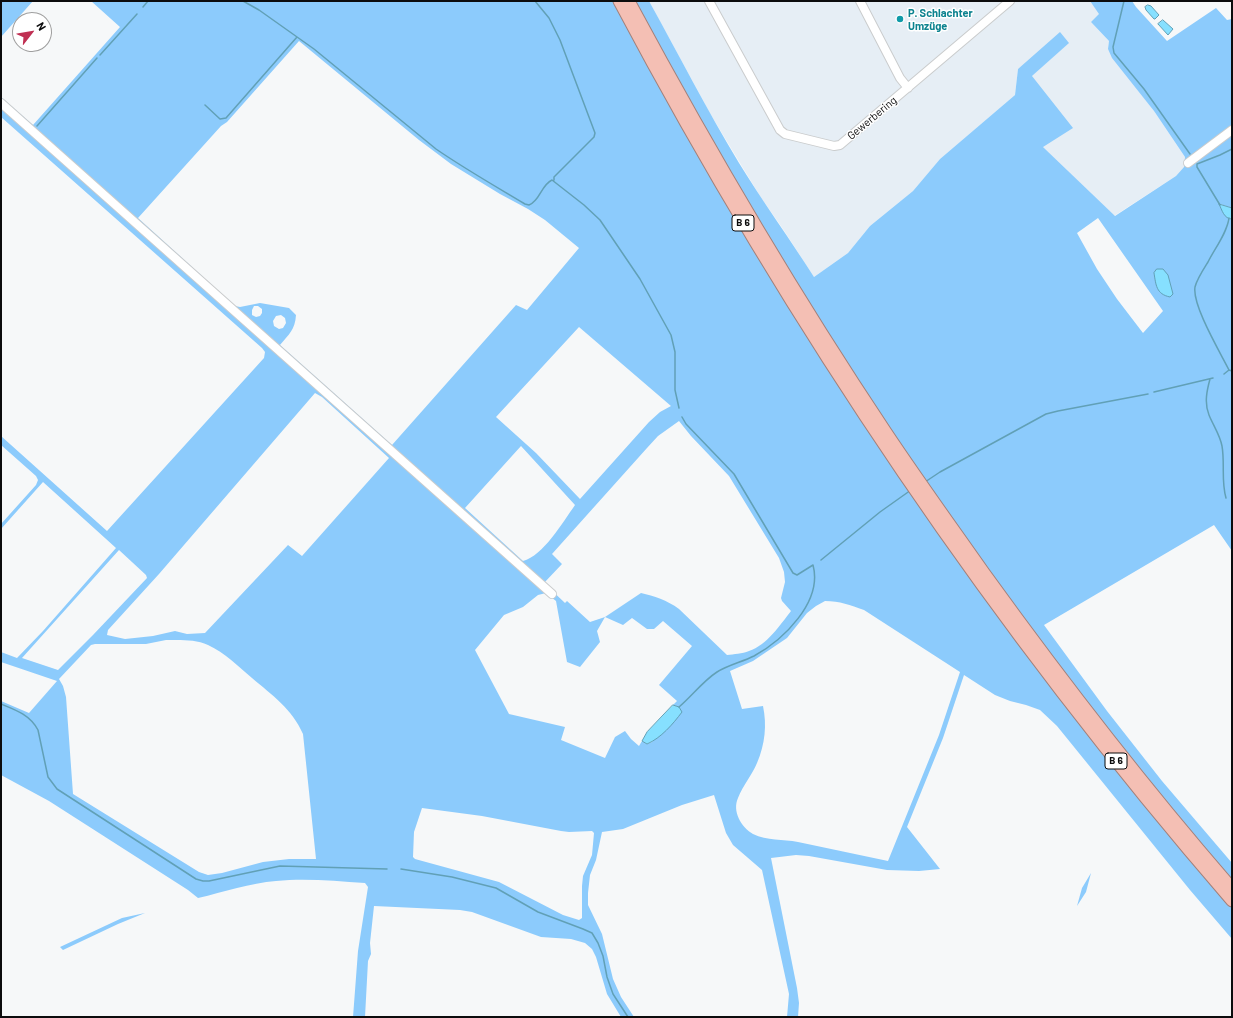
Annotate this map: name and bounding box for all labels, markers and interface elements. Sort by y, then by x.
place label: P. Schlachter Umzüge [908,6,973,32]
north arrow [12,12,52,52]
marker: P. Schlachter Umzüge [895,14,905,24]
text: N [34,20,49,33]
street label: Gewerbering [845,94,899,142]
road number: B 6 [732,215,754,231]
road number: B 6 [1105,753,1127,769]

